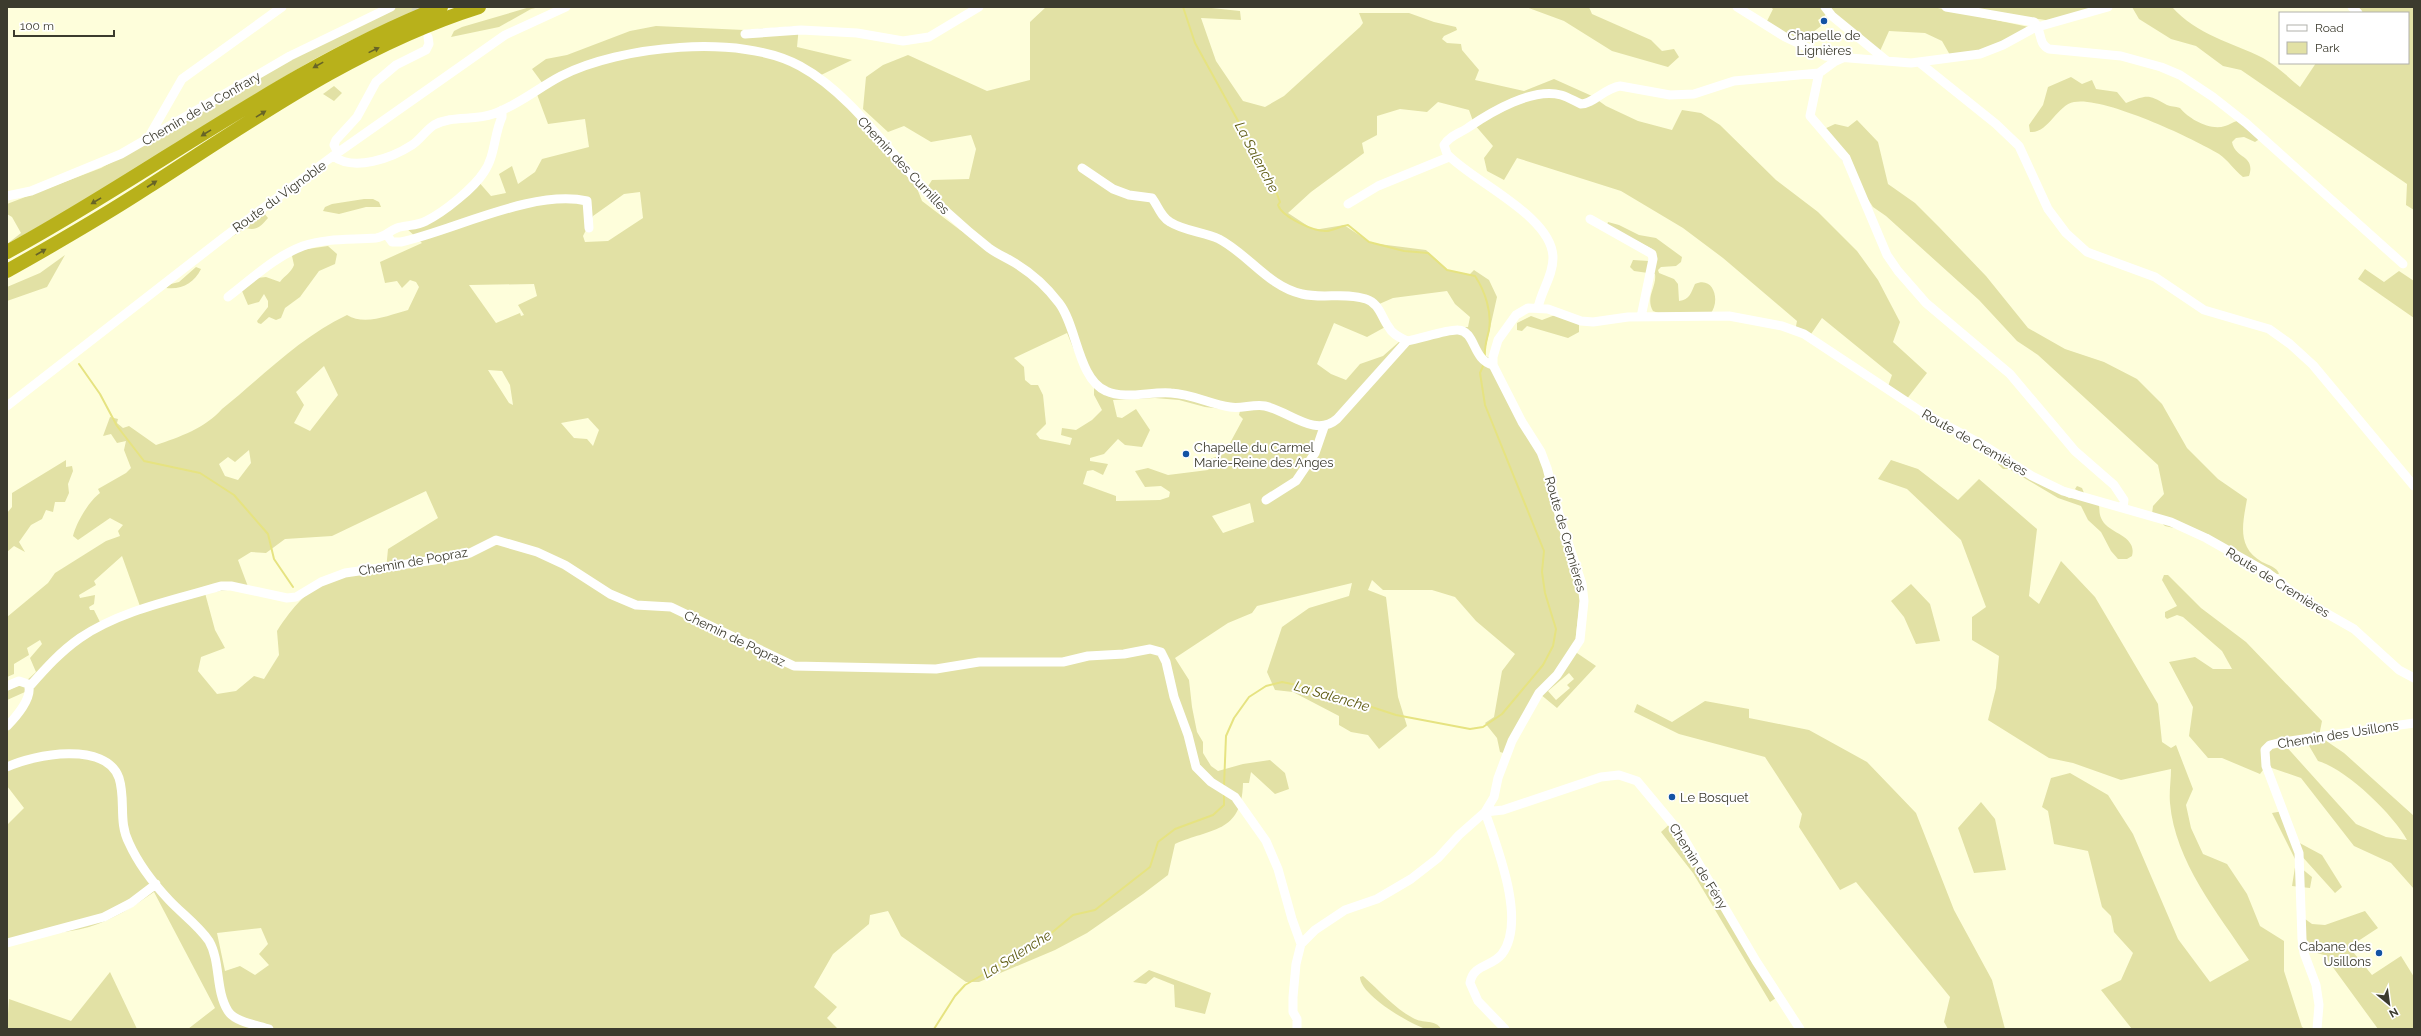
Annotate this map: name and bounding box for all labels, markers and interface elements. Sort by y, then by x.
scale bar [14,12,114,38]
legend [2279,12,2409,64]
marker: Chapelle de Lignières [1819,16,1829,26]
text: 100 m [20,19,54,33]
text: Road [2315,21,2344,35]
place label: Chapelle de Lignières [1788,28,1861,58]
text: Park [2315,41,2340,55]
one-way arrow [369,47,380,53]
one-way arrow [312,62,324,69]
street label: Chemin de la Confrary [139,68,263,149]
one-way arrow [256,110,266,118]
street label: Chemin des Curnilles [855,114,953,217]
water label: La Salenche [1232,119,1283,195]
one-way arrow [201,129,212,136]
street label: Route du Vignoble [230,157,329,235]
one-way arrow [147,180,157,188]
one-way arrow [90,198,102,205]
one-way arrow [35,248,47,255]
street label: Route de Cremières [1919,406,2030,479]
place label: Chapelle du Carmel Marie-Reine des Anges [1194,440,1333,470]
marker: Chapelle du Carmel Marie-Reine des Anges [1181,449,1191,459]
street label: Route de Cremières [1542,475,1589,594]
street label: Route de Cremières [2223,544,2332,620]
street label: Chemin de Popraz [357,545,469,578]
street label: Chemin de Popraz [682,607,788,669]
water label: La Salenche [1293,678,1372,715]
street label: Chemin des Usillons [2276,718,2400,751]
place label: Le Bosquet [1680,790,1749,805]
marker: Le Bosquet [1667,792,1677,802]
street label: Chemin de Fény [1666,821,1731,912]
water label: La Salenche [980,926,1055,981]
place label: Cabane des Usillons [2299,939,2371,969]
marker: Cabane des Usillons [2374,948,2384,958]
north arrow [2369,984,2409,1024]
text: N [2387,1005,2400,1020]

